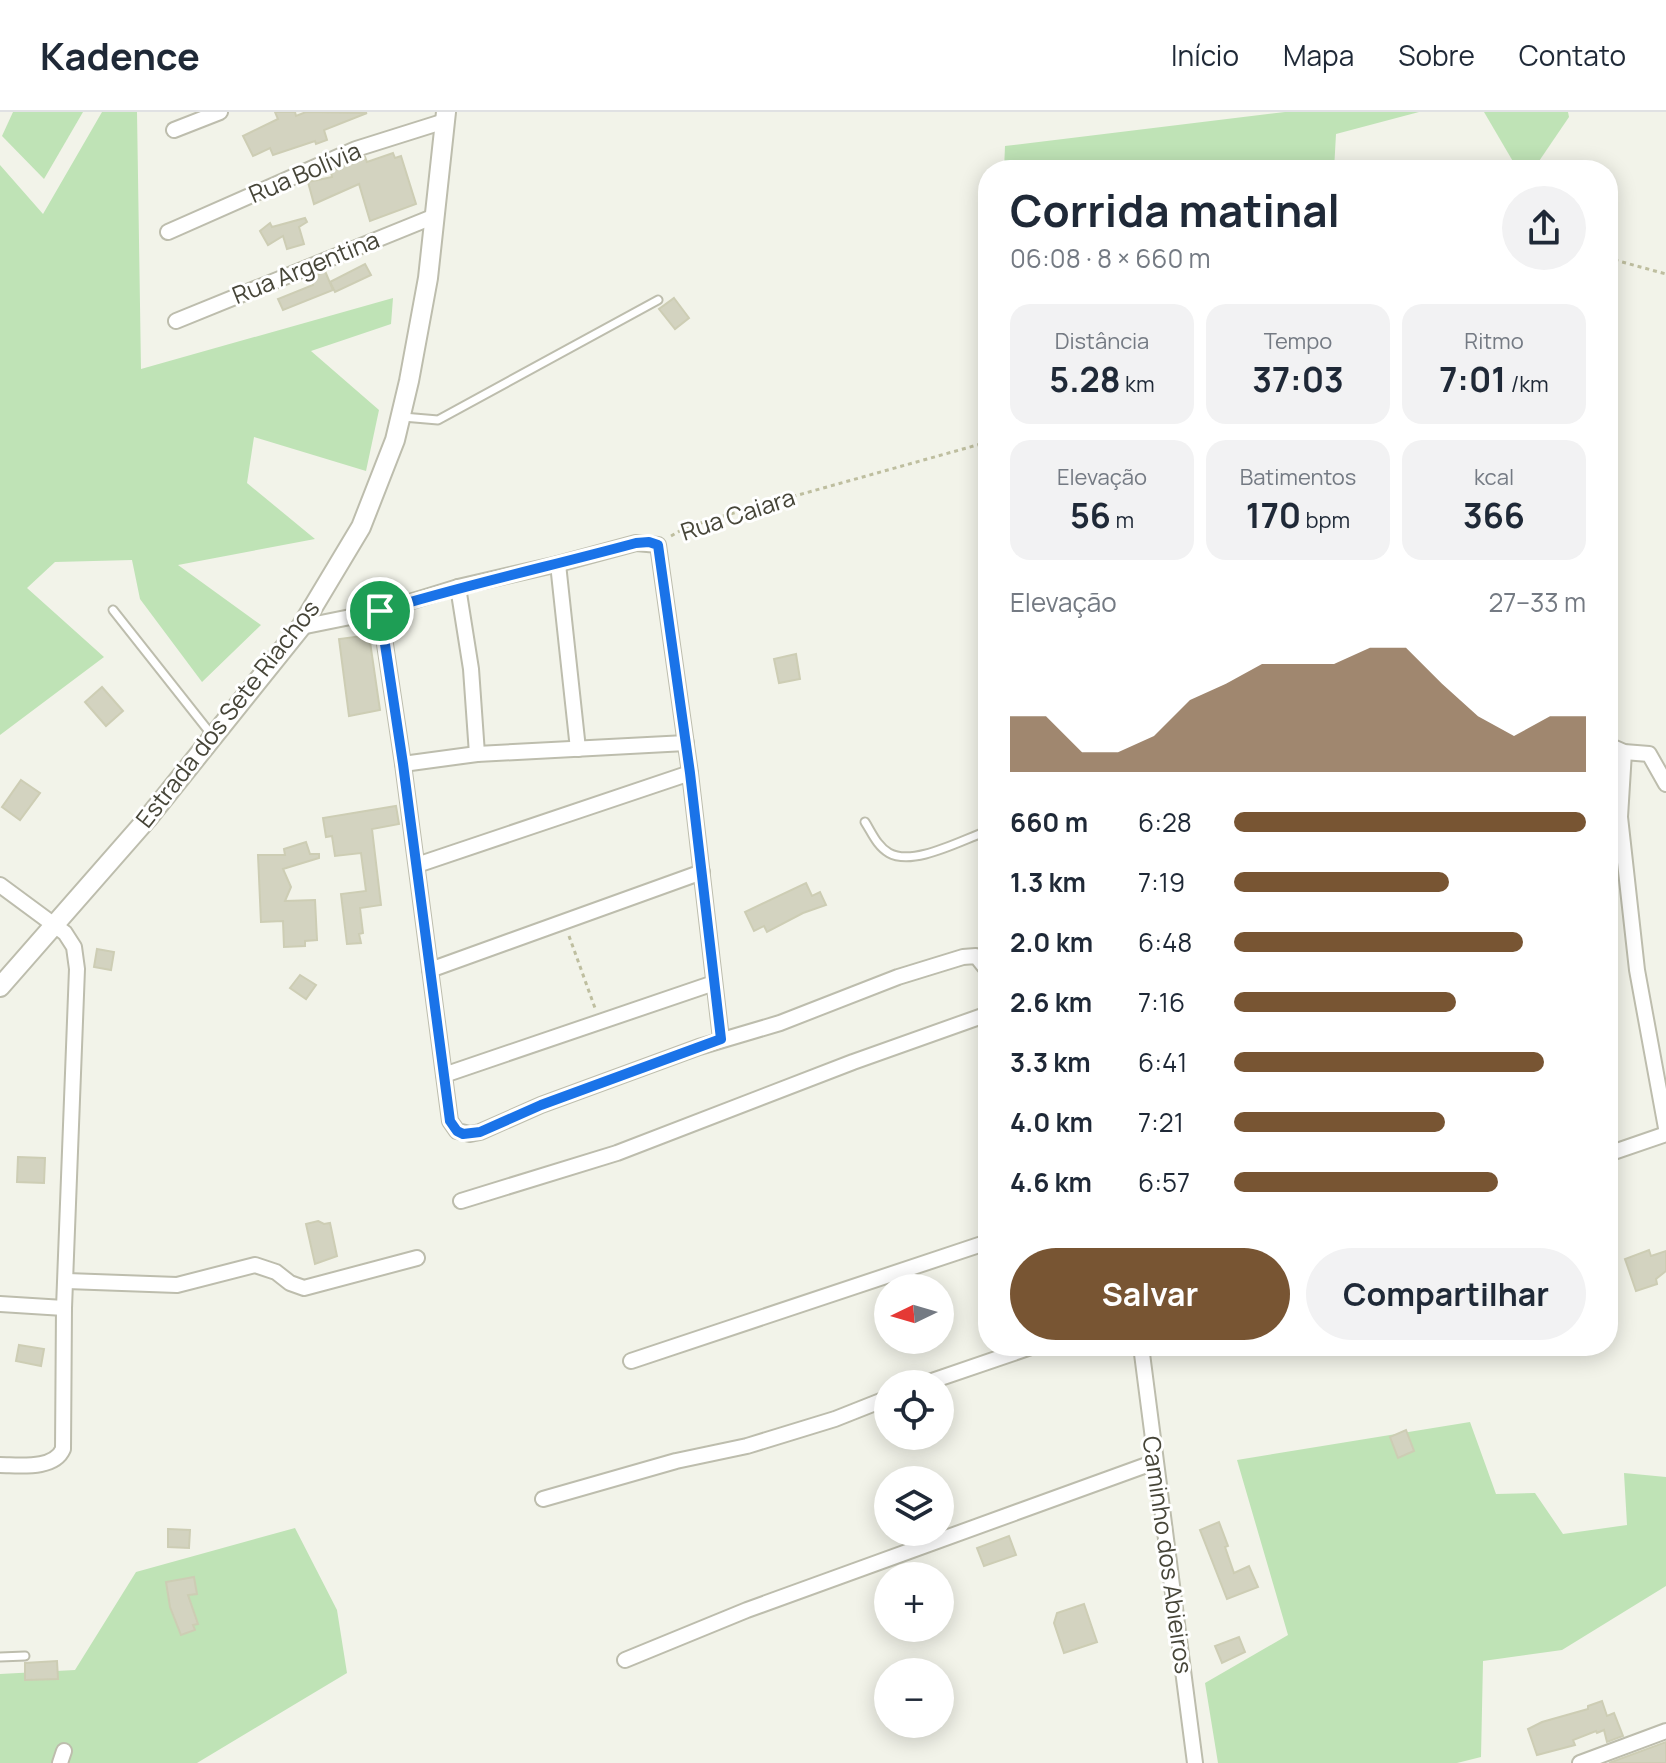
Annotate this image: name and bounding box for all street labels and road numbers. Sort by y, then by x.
street label: Rua Bolívia [243,133,366,210]
street label: Rua Argentina [227,222,384,311]
street label: Rua Caiara [676,480,799,548]
street label: Estrada dos Sete Riachos [127,592,326,834]
street label: Caminho dos Abieiros [1135,1434,1201,1676]

